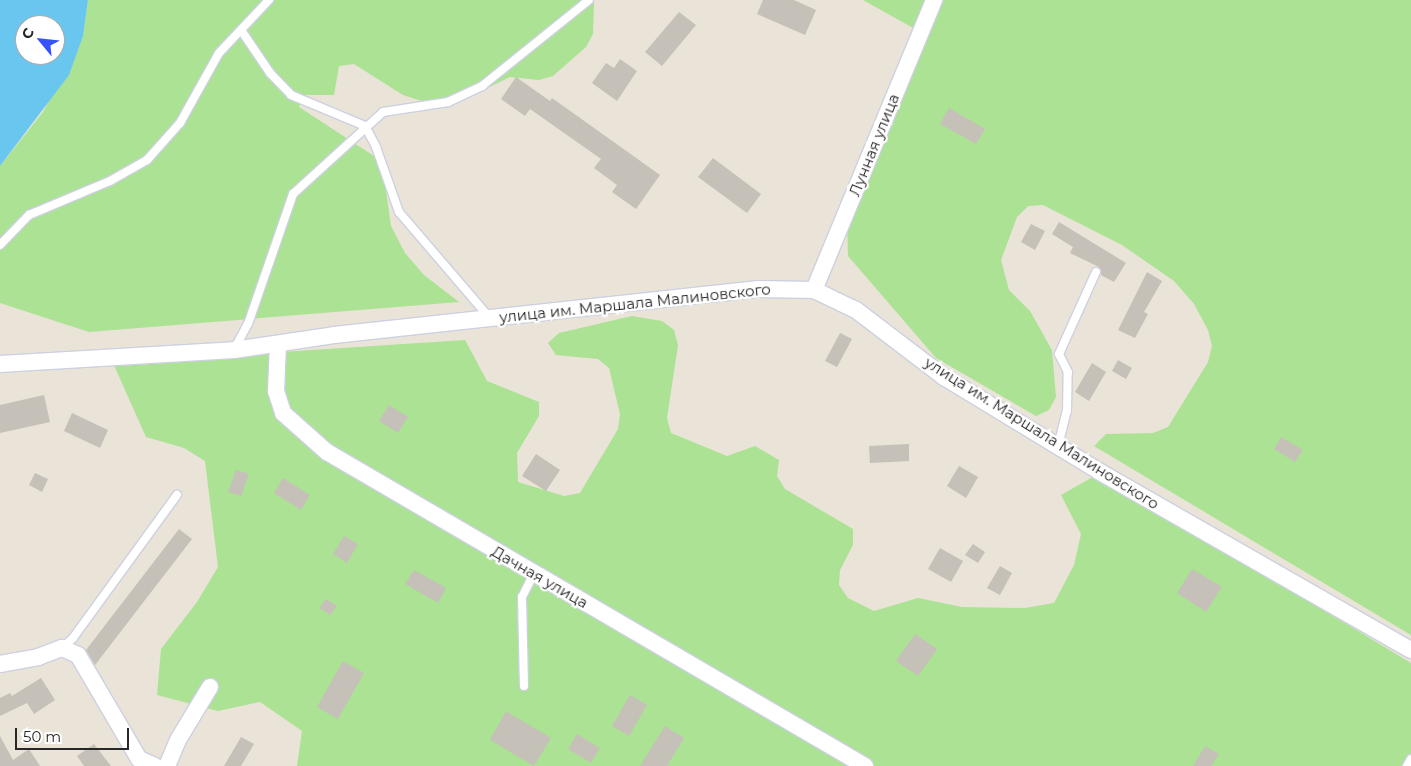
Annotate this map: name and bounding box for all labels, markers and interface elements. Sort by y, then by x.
north arrow [15,15,65,65]
text: С [17,25,38,42]
street label: Лунная улица [845,91,903,199]
street label: улица им. Маршала Малиновского [498,280,772,326]
street label: улица им. Маршала Малиновского [922,353,1162,513]
street label: Дачная улица [489,542,591,612]
scale bar [18,718,131,750]
text: 50 m [23,727,61,746]

